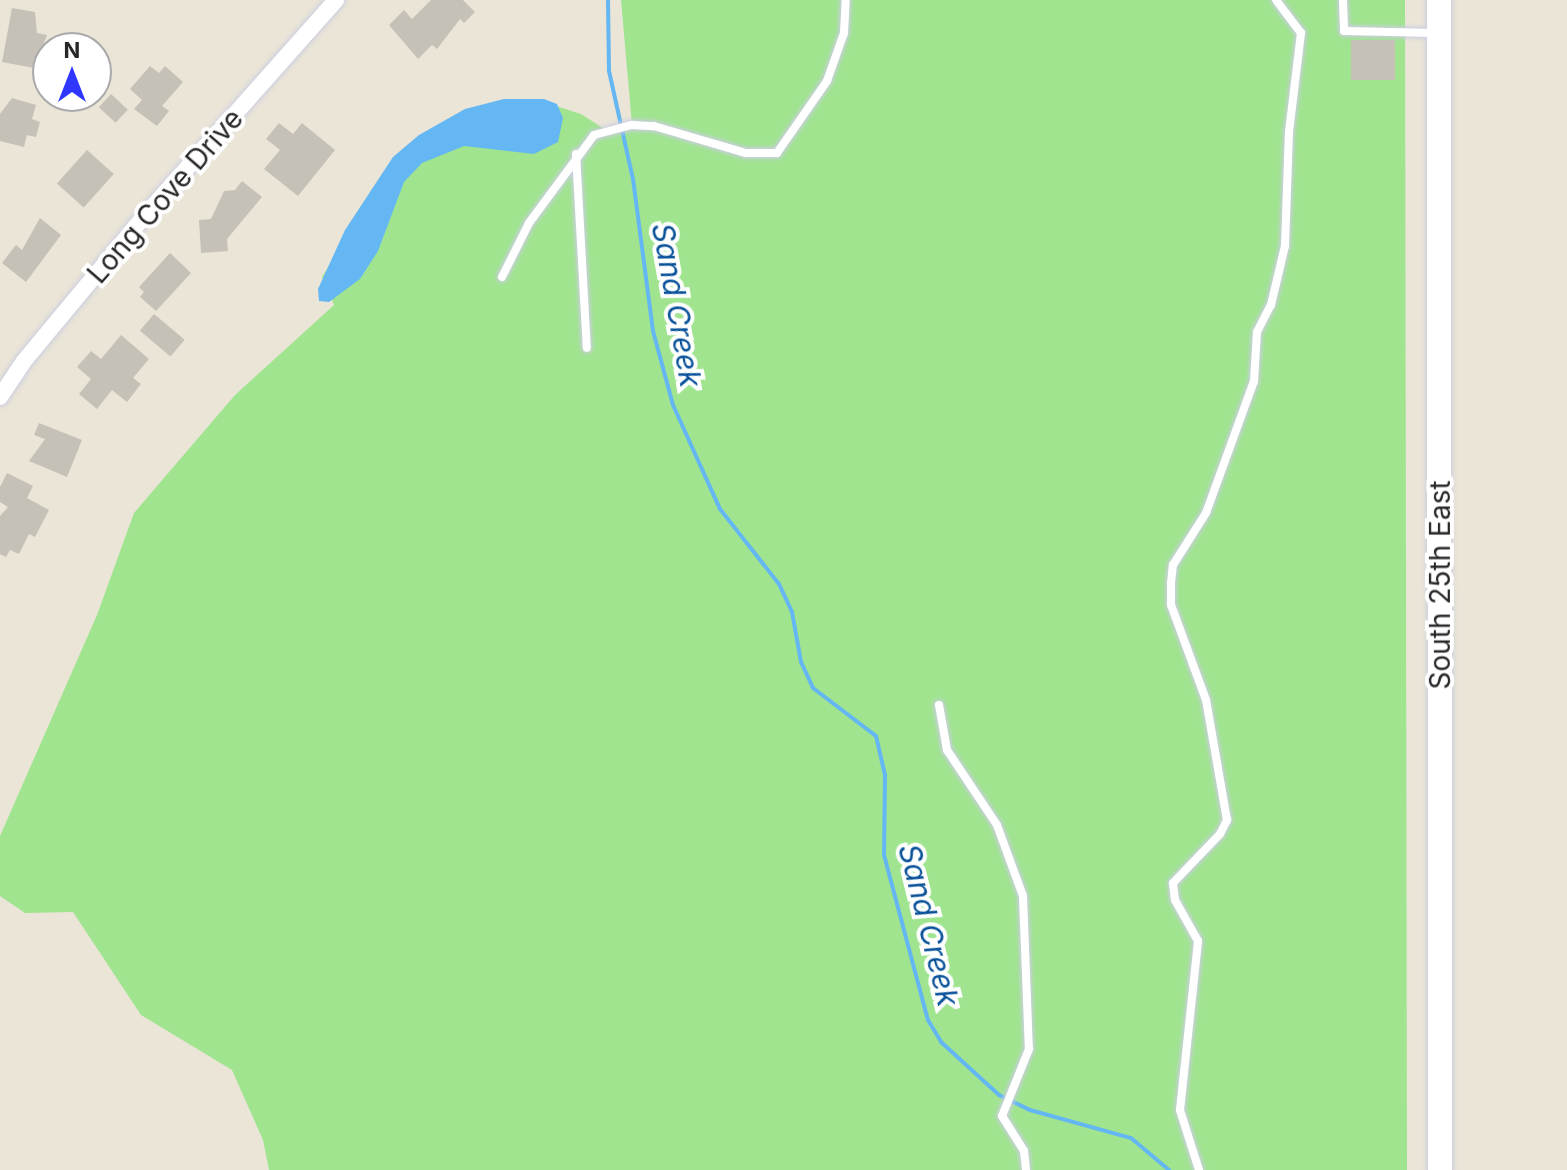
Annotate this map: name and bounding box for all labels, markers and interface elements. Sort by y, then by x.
north arrow [32,32,112,112]
text: N [64,37,80,63]
street label: Long Cove Drive [80,102,250,290]
water label: Sand Creek [645,220,709,390]
street label: South 25th East [1423,480,1457,690]
water label: Sand Creek [891,840,967,1010]

